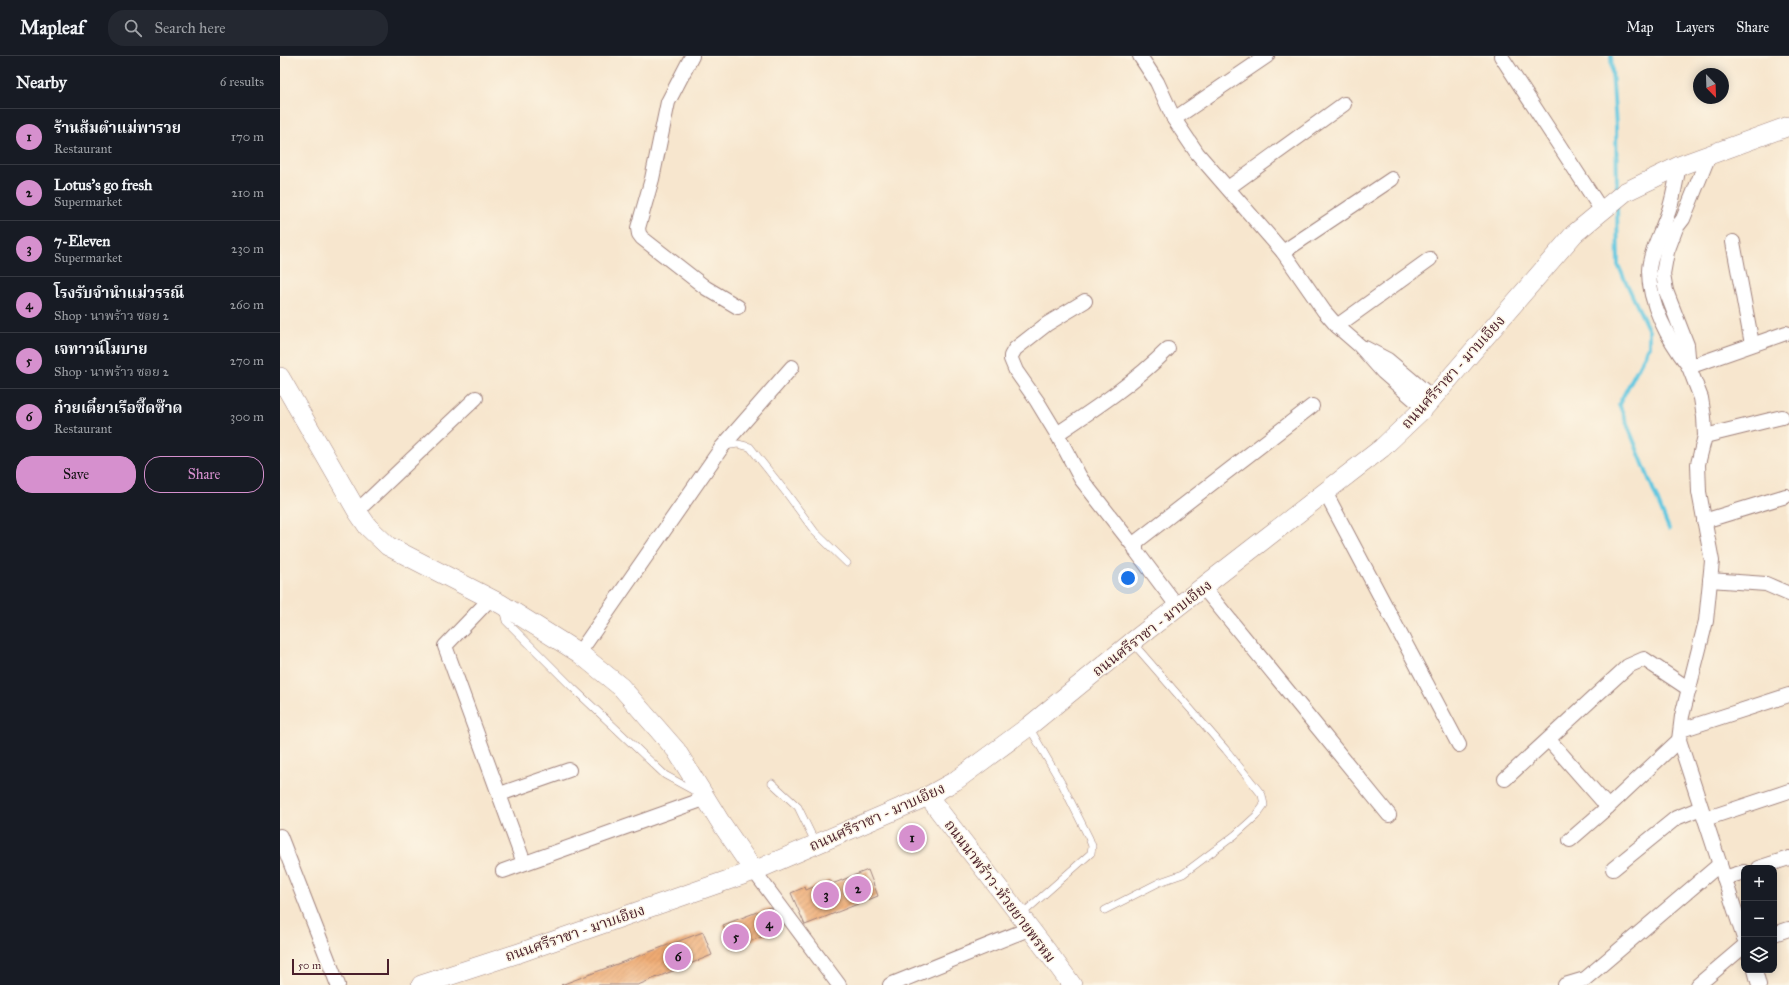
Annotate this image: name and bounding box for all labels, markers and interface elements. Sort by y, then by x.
search box [108,10,388,46]
text: Mapleaf [20,16,84,39]
icon: search [122,17,144,39]
text: Search here [154,19,225,37]
text: Map [1626,19,1654,36]
text: Layers [1676,19,1714,36]
text: Share [1736,19,1769,36]
north arrow [1693,68,1729,104]
text: Nearby [16,72,67,93]
text: 6 results [220,74,264,90]
text: ร้านส้มตำแม่พารวย [54,119,181,137]
text: 1 [26,129,32,145]
text: 170 m [231,129,264,145]
text: Restaurant [54,141,112,157]
text: Lotus's go fresh [54,176,152,194]
text: 2 [26,185,32,201]
text: 210 m [231,185,264,201]
text: Supermarket [54,194,122,210]
text: 7-Eleven [54,232,110,250]
text: 3 [26,241,32,257]
text: 230 m [231,241,264,257]
text: Supermarket [54,250,122,266]
text: โรงรับจำนำแม่วรรณี [54,284,184,302]
text: 4 [25,297,33,313]
text: 260 m [230,297,264,313]
text: Shop · นาพร้าว ซอย 2 [54,308,169,324]
street label: ถนนศรีราชา - มาบเอียง [1397,312,1509,432]
text: เจทาวน์โมบาย [54,340,147,358]
text: 5 [26,353,32,369]
text: 270 m [230,353,264,369]
text: Shop · นาพร้าว ซอย 2 [54,364,169,380]
text: ก๋วยเตี๋ยวเรือซี๊ดซ๊าด [54,399,183,417]
text: 6 [26,409,32,425]
text: 300 m [230,409,264,425]
text: Restaurant [54,421,112,437]
button: Save [16,456,136,493]
button: Share [144,456,264,493]
your location [1118,568,1138,588]
street label: ถนนศรีราชา - มาบเอียง [1089,576,1215,680]
street label: ถนนศรีราชา - มาบเอียง [806,779,948,855]
street label: ถนนนาพร้าว-ห้วยยายพรหม [940,816,1060,966]
pin: 1 [899,823,925,853]
map controls [1741,865,1777,973]
button: + [1741,865,1777,901]
pin: 2 [845,874,871,904]
pin: 3 [813,880,839,910]
street label: ถนนศรีราชา - มาบเอียง [503,901,647,965]
button: − [1741,901,1777,937]
pin: 4 [756,909,782,939]
pin: 5 [723,922,749,952]
button: layers [1741,937,1777,973]
pin: 6 [665,942,691,972]
scale bar [292,957,389,976]
text: 50 m [298,959,321,972]

